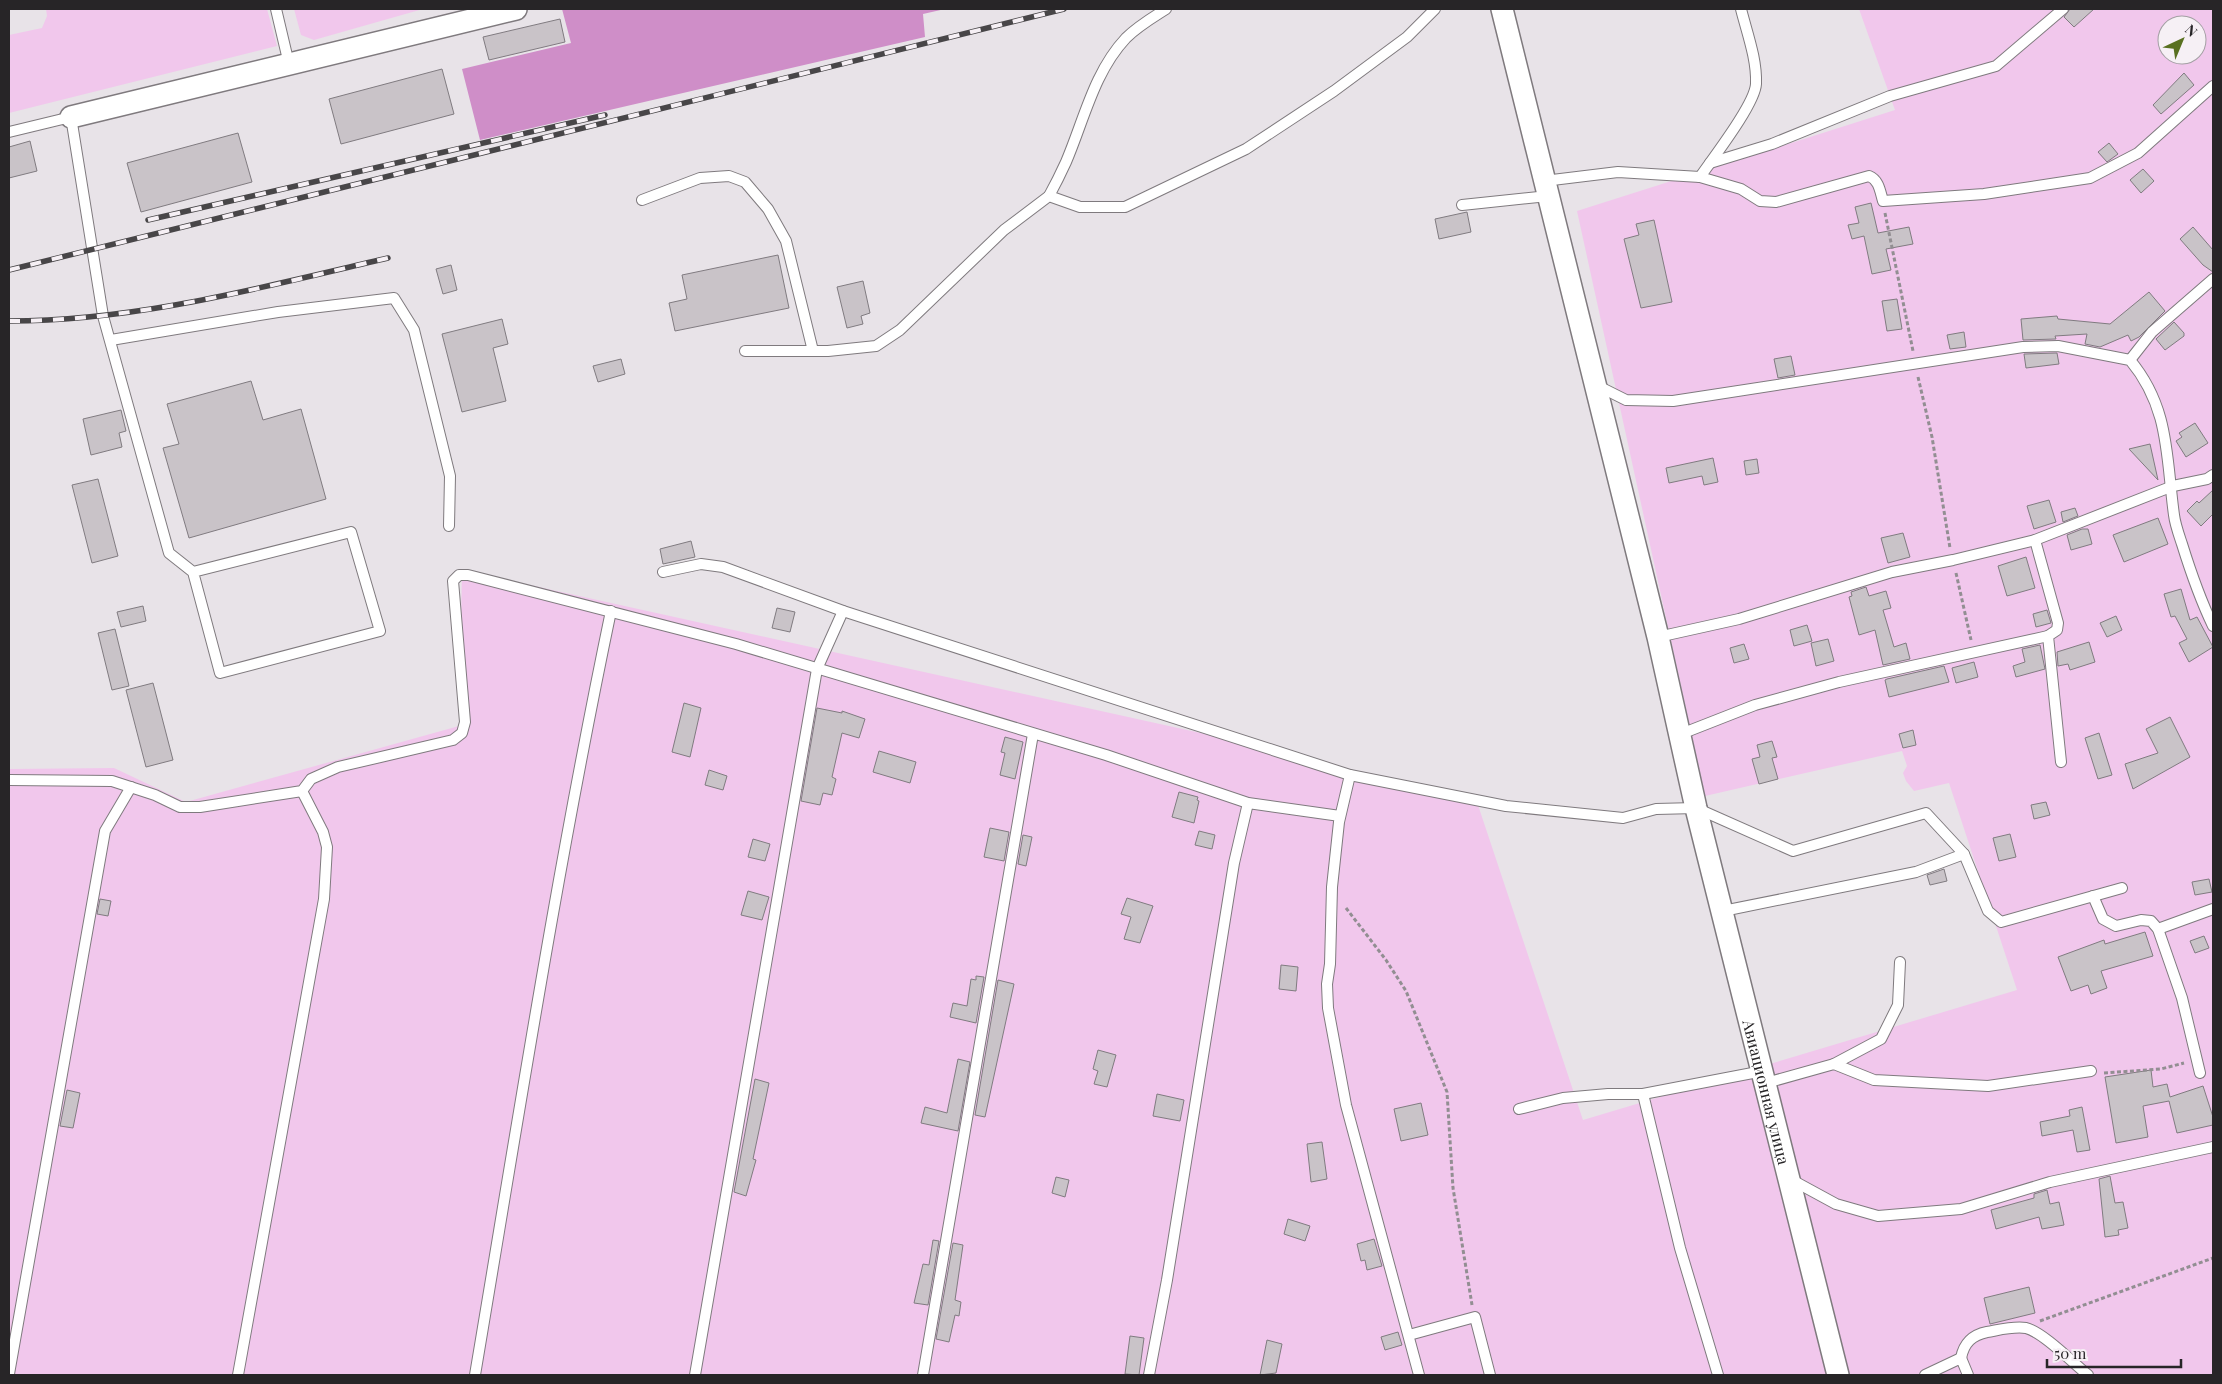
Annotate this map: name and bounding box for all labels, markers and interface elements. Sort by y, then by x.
north arrow [2157,15,2207,65]
text: N [2181,20,2202,41]
street label: Авиационная улица [1739,1016,1795,1167]
scale bar [2047,1336,2181,1368]
text: 50 m [2054,1343,2087,1363]

